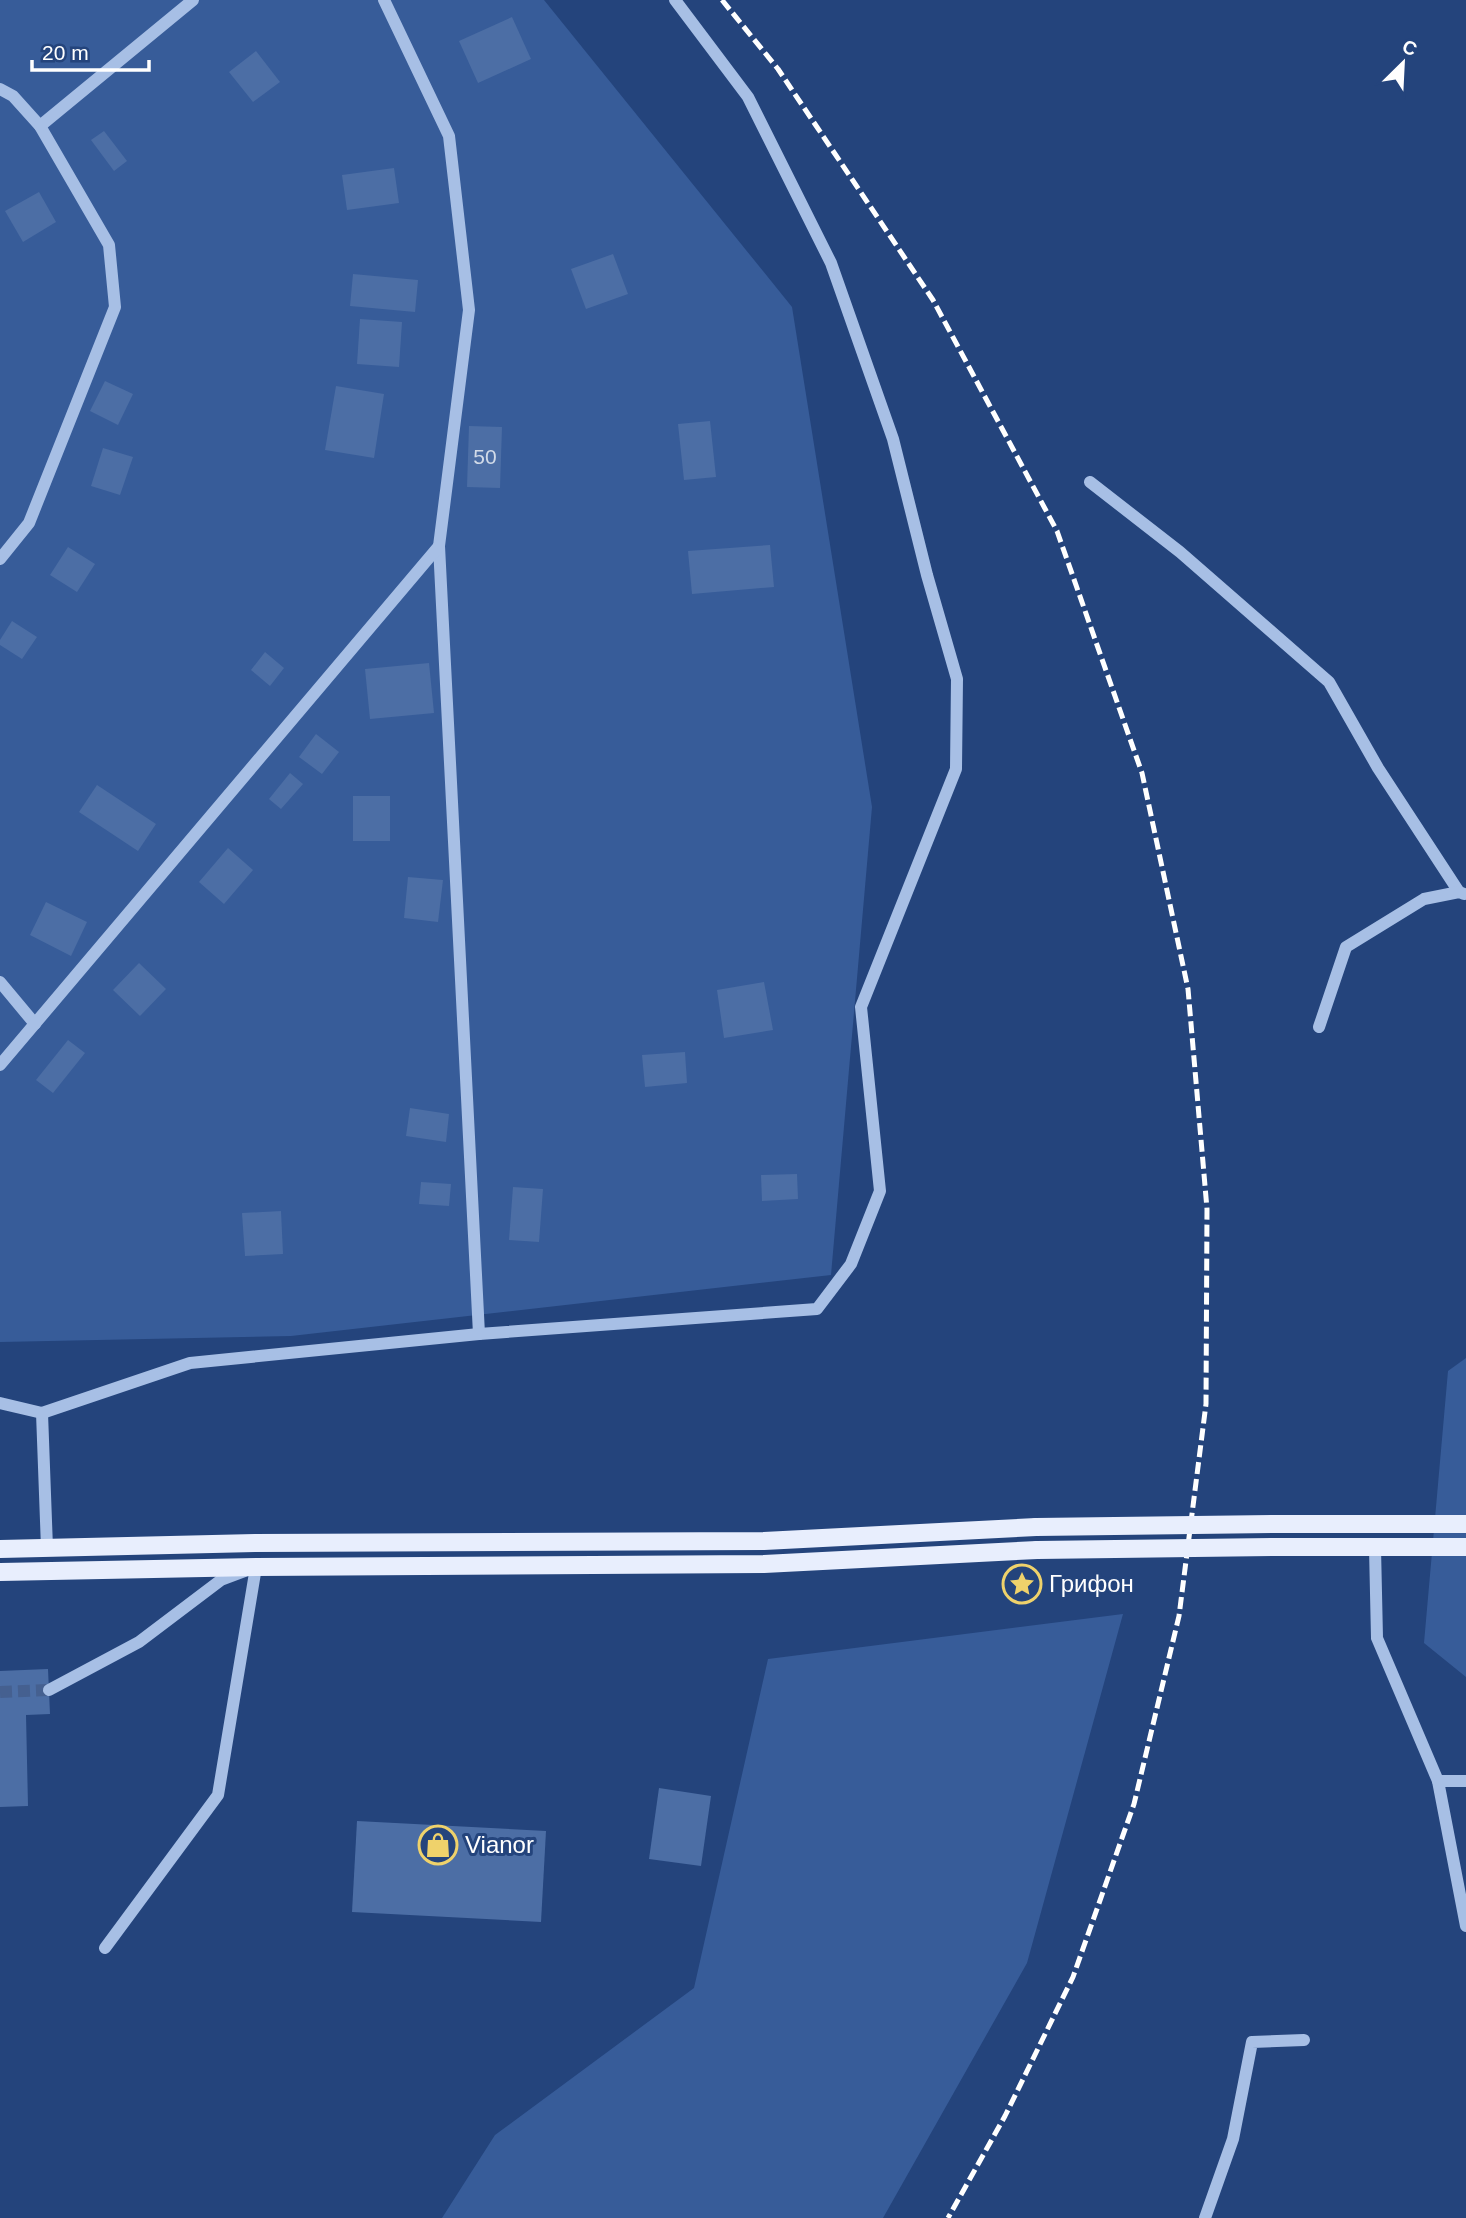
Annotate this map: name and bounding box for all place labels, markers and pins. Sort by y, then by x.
place icon: Грифон [1001,1563,1043,1605]
place label: Грифон [1049,1570,1134,1597]
shop icon: Vianor [417,1824,459,1866]
place label: Vianor [465,1831,534,1858]

